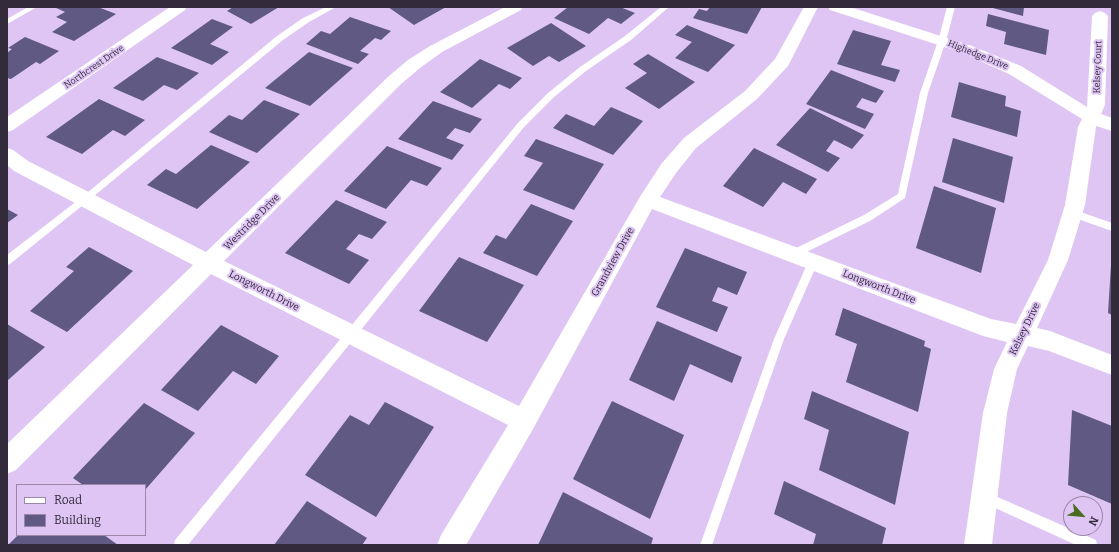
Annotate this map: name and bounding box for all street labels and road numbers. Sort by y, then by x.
street label: Highedge Drive [946,38,1010,72]
street label: Kelsey Court [1092,41,1104,93]
street label: Northcrest Drive [62,43,126,91]
street label: Westridge Drive [222,192,282,252]
street label: Grandview Drive [589,225,637,299]
street label: Longworth Drive [227,268,301,314]
street label: Longworth Drive [841,268,917,306]
street label: Kelsey Drive [1007,301,1043,357]

